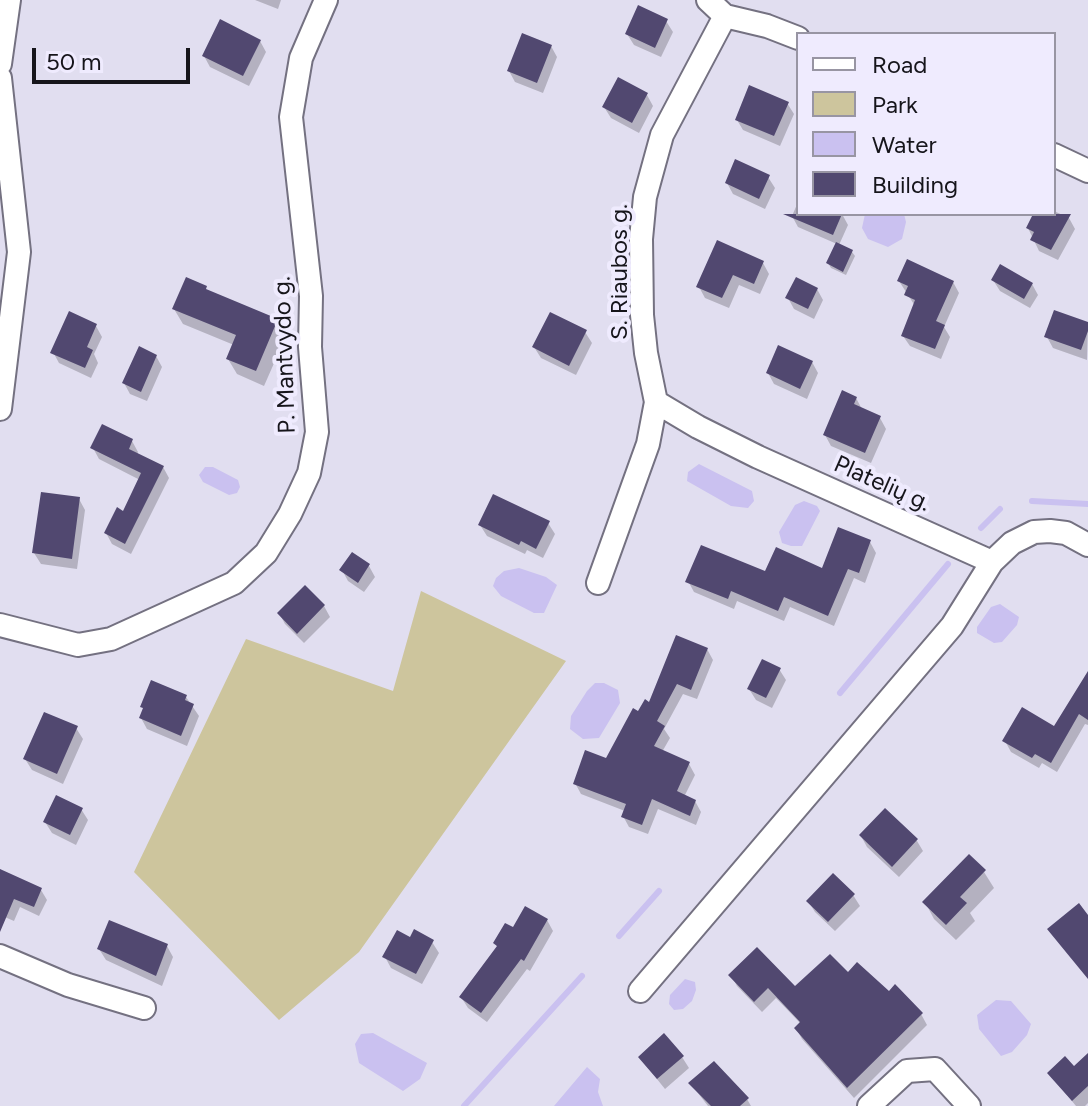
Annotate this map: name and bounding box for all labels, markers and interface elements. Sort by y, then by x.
scale bar [36,32,194,82]
legend [796,32,1056,216]
text: 50 m [46,47,102,76]
text: Road [872,50,927,79]
text: Park [872,90,918,119]
text: Water [872,130,937,159]
text: Building [872,170,958,199]
street label: S. Riaubos g. [606,204,634,340]
street label: P. Mantvydo g. [268,276,302,434]
street label: Platelių g. [829,450,935,518]

